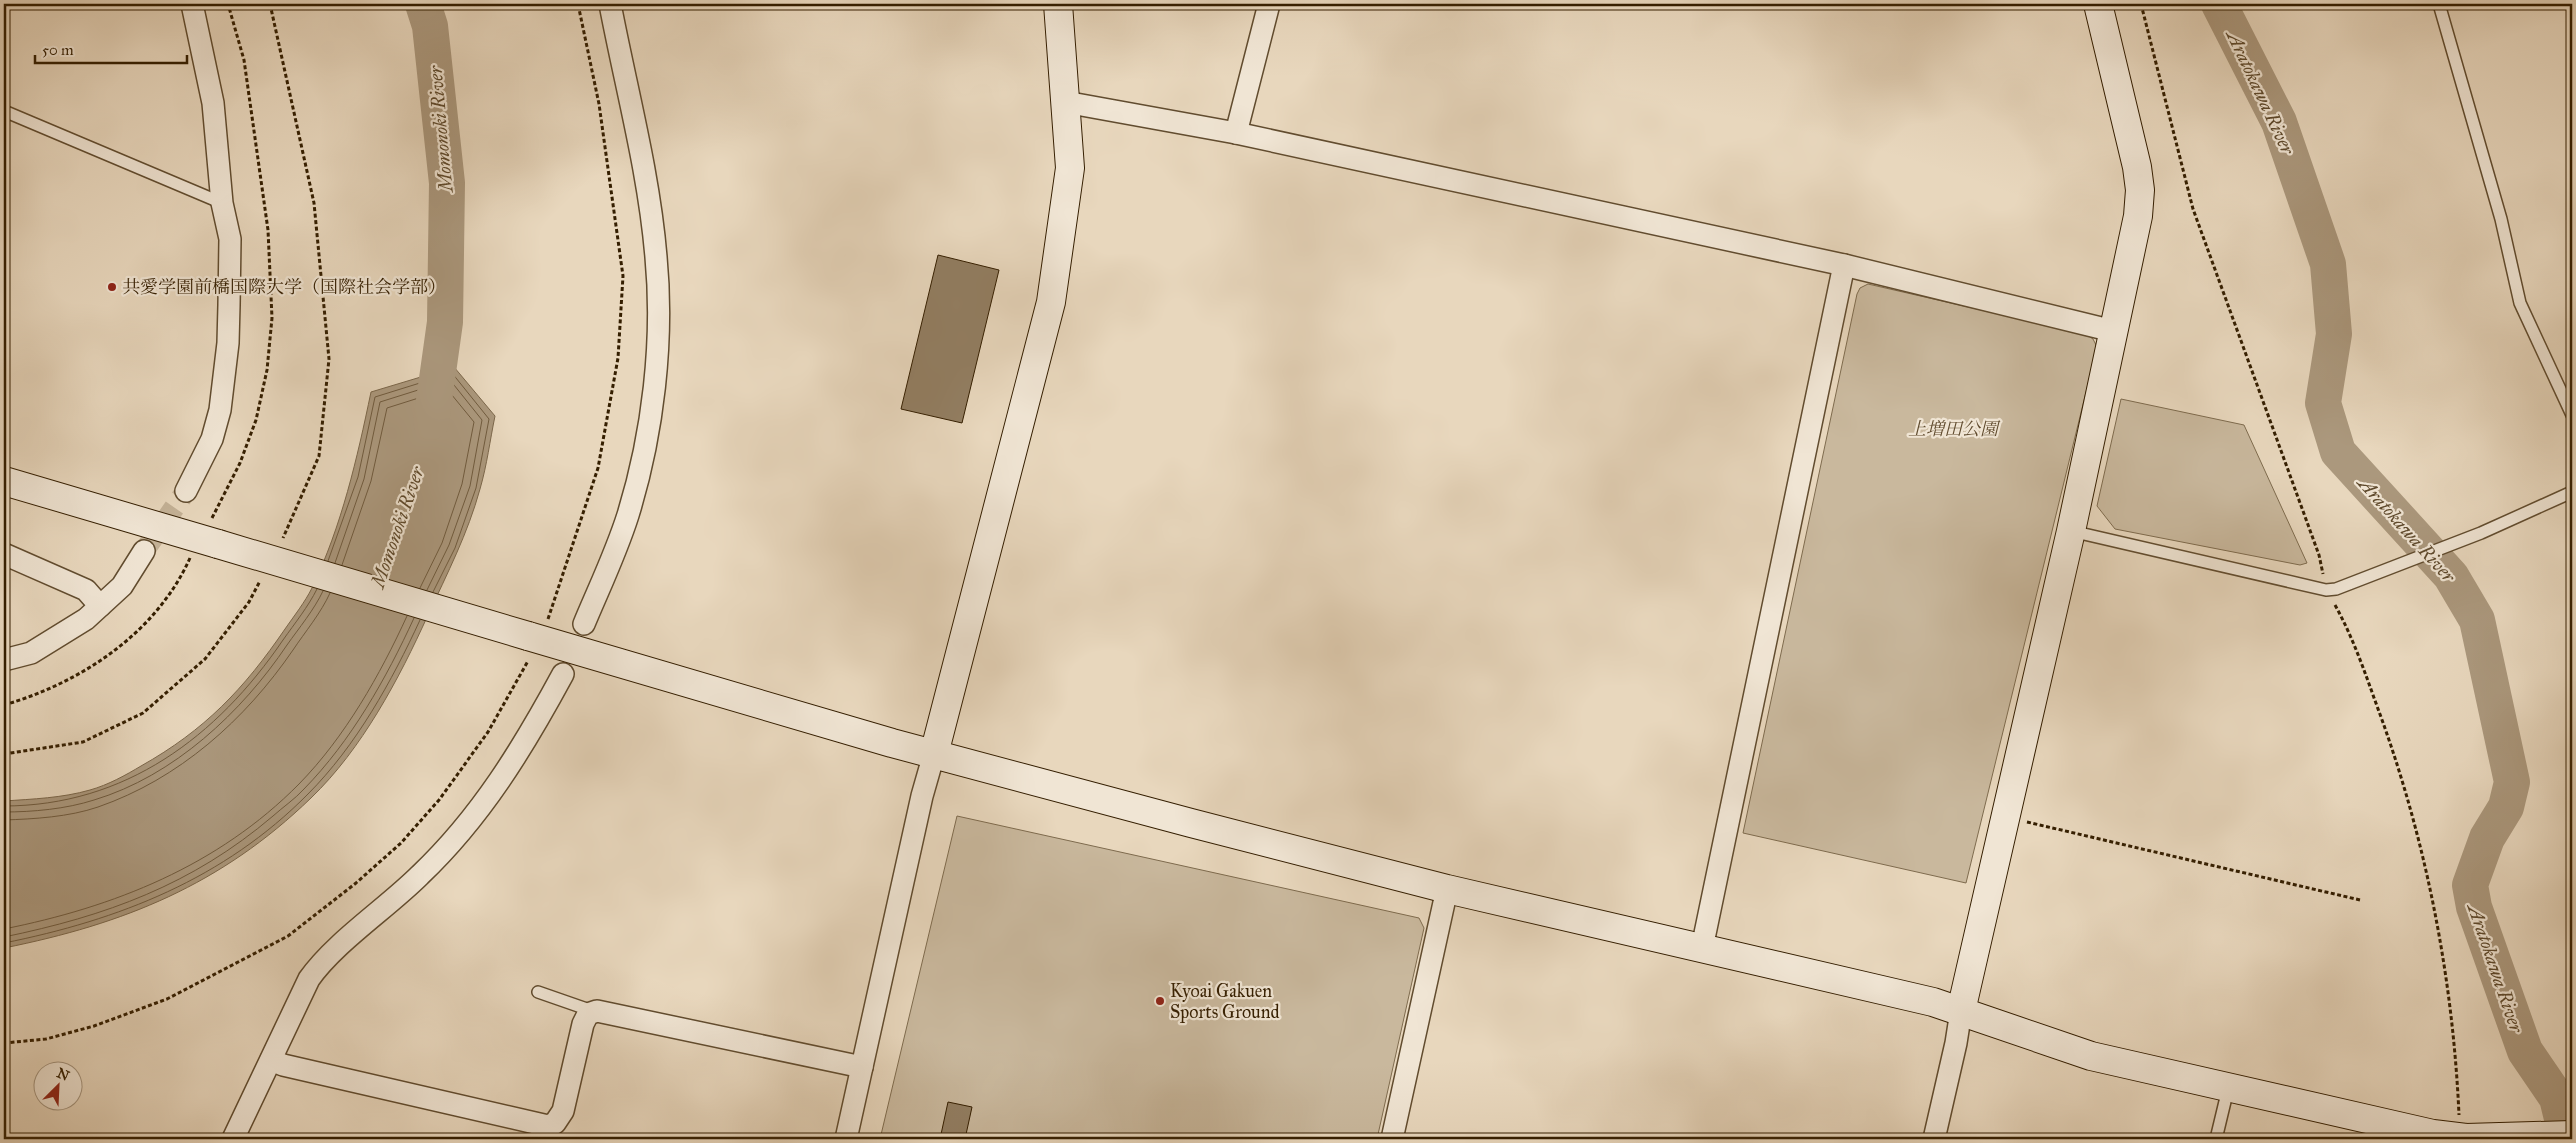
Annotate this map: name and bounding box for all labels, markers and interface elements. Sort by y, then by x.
water label: Aratokawa River [2221,25,2300,159]
scale bar [35,32,188,64]
text: 50 m [42,41,74,59]
water label: Momonoki River [423,64,458,195]
place label: 共愛学園前橋国際大学（国際社会学部） [122,276,446,298]
marker: 共愛学園前橋国際大学（国際社会学部） [106,281,118,293]
park label: 上増田公園 [1908,418,2001,440]
water label: Momonoki River [365,463,429,593]
water label: Aratokawa River [2352,470,2461,588]
water label: Aratokawa River [2462,899,2529,1036]
place label: Kyoai Gakuen Sports Ground [1170,980,1279,1023]
marker: Kyoai Gakuen Sports Ground [1154,995,1166,1007]
north arrow [32,1060,82,1110]
text: N [54,1064,72,1085]

